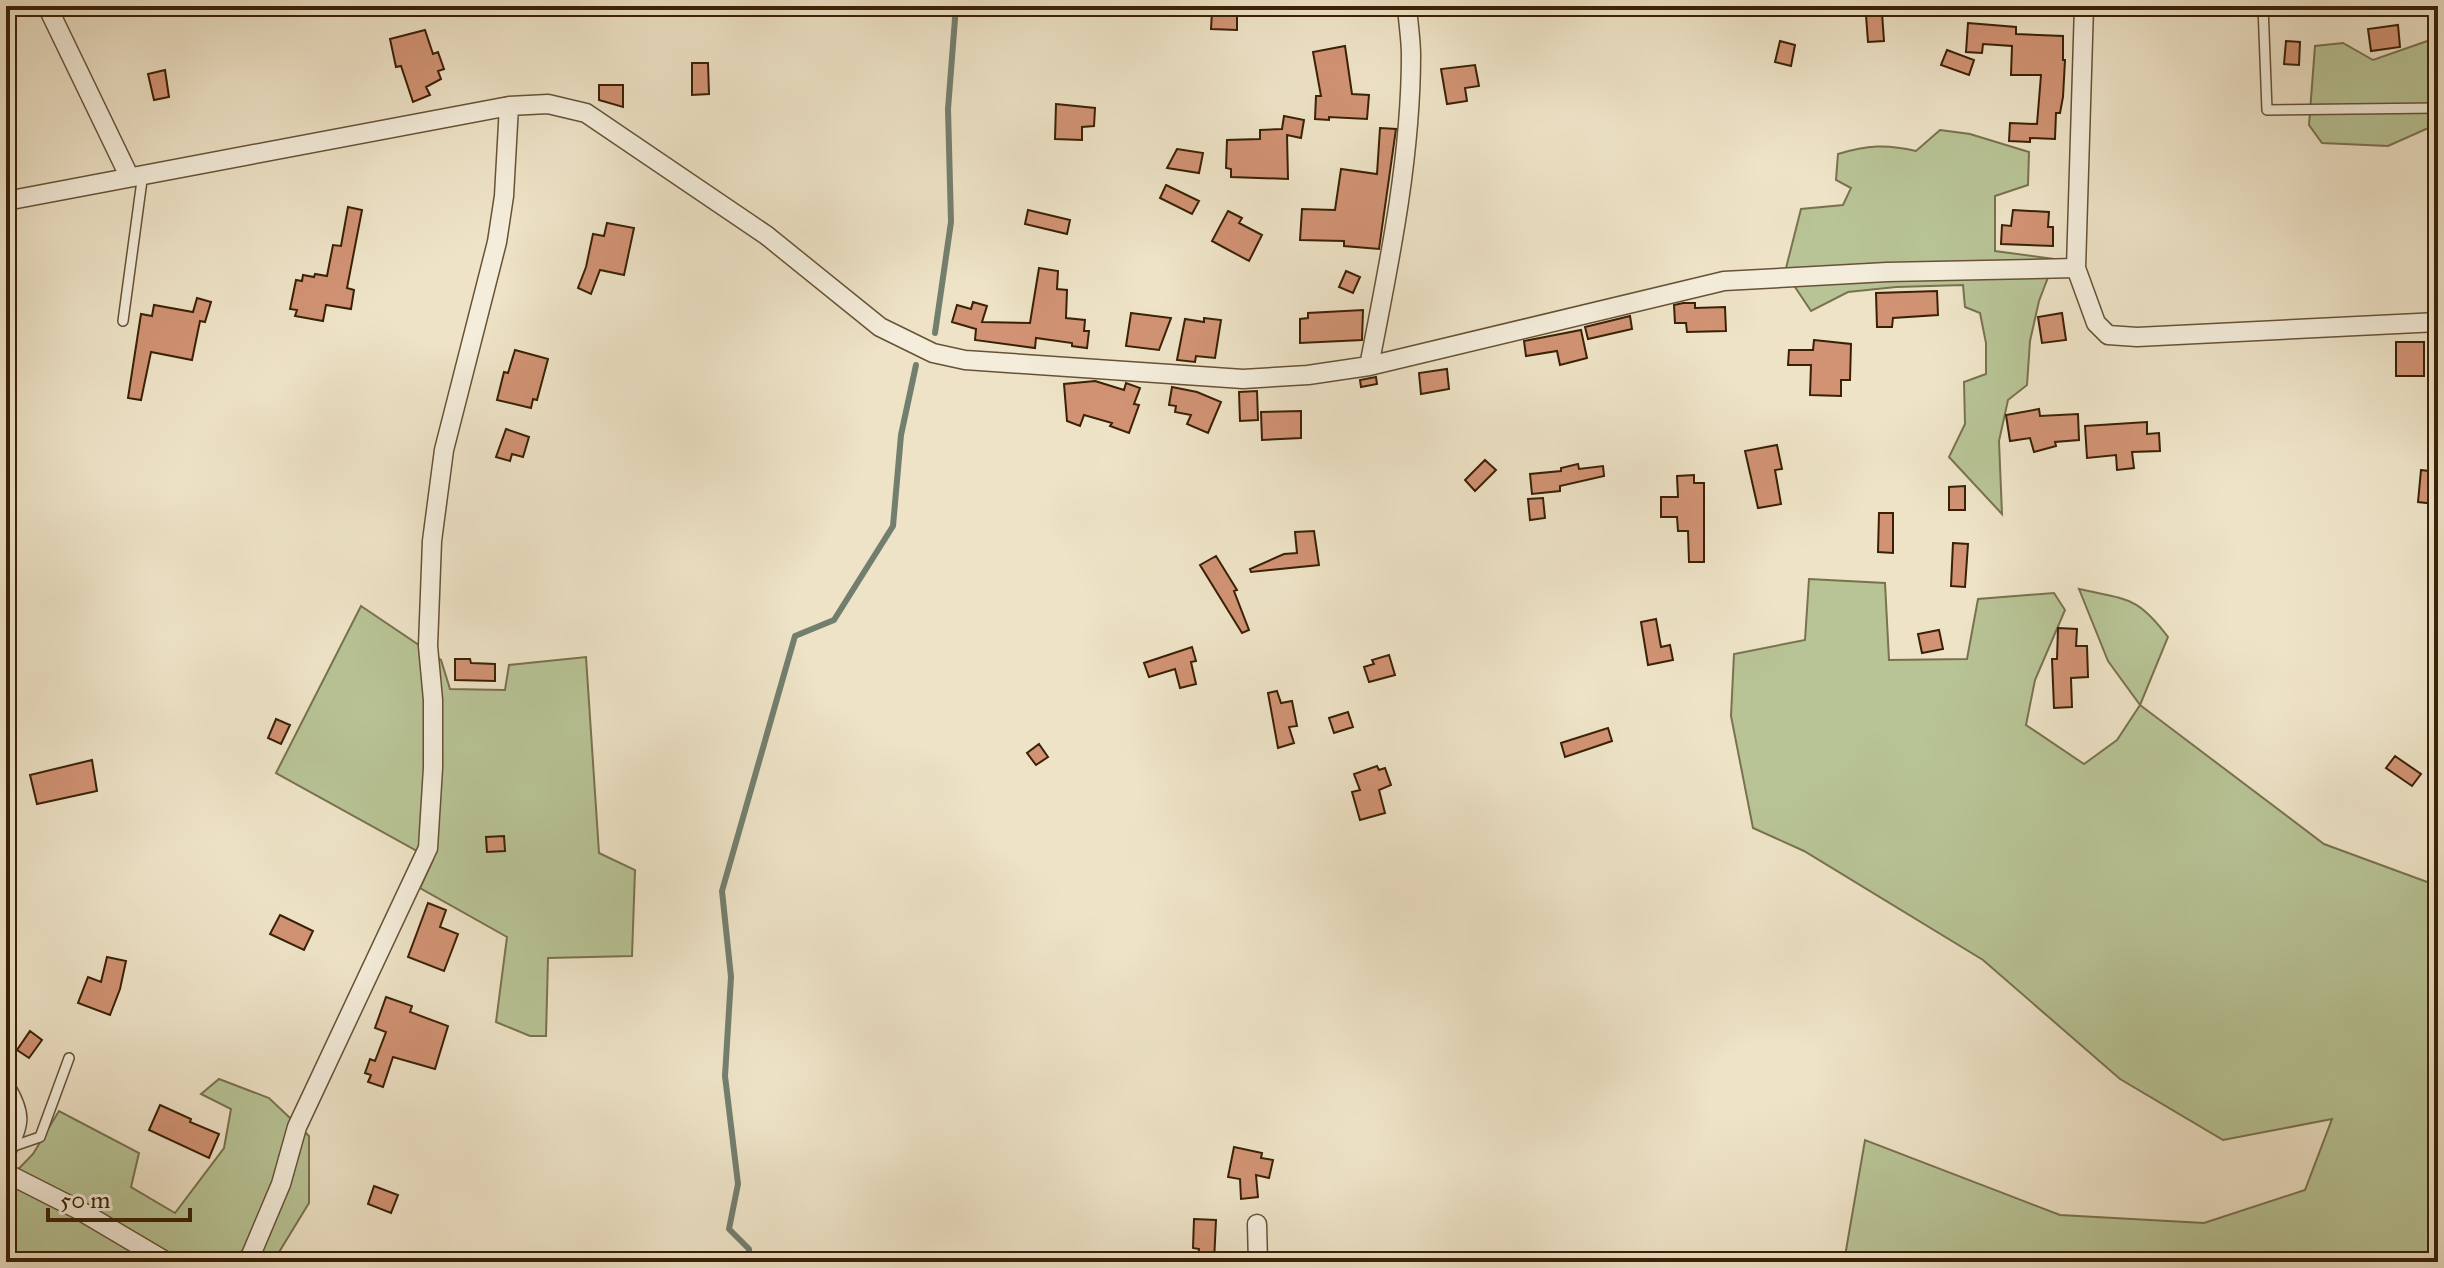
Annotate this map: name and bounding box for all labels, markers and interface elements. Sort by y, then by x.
scale bar [48,1172,190,1222]
text: 50 m [60,1185,110,1215]

